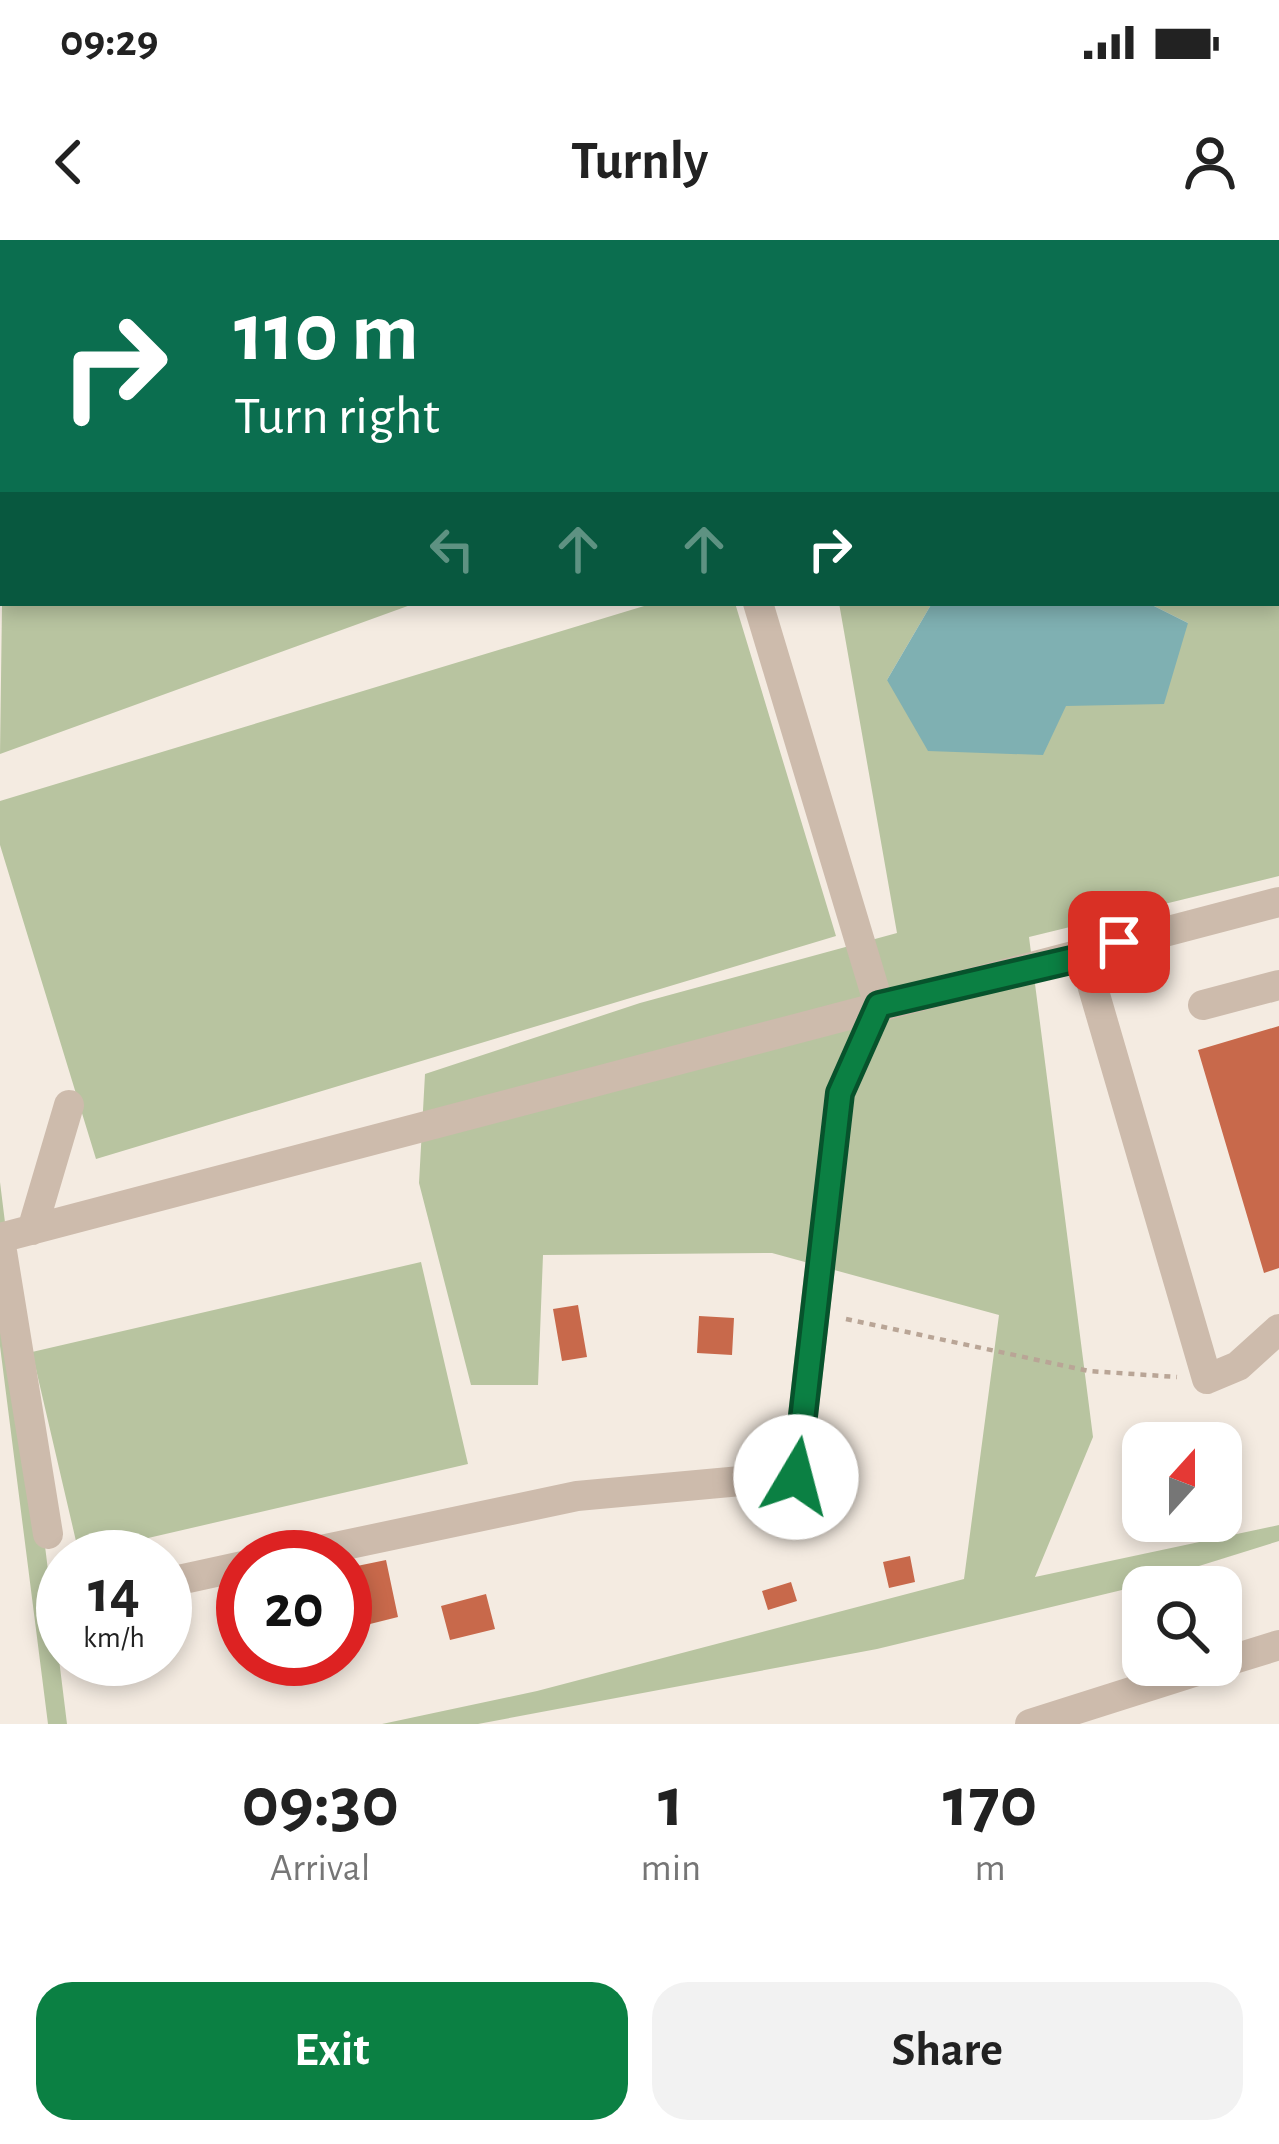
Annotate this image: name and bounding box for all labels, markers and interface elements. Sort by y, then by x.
text: 09:29 [60,19,158,64]
icon: back [36,129,102,195]
icon: person [1177,129,1243,195]
text: Turnly [571,135,708,189]
icon: right [36,288,192,444]
text: 110 m [234,292,419,376]
text: Turn right [234,390,440,444]
icon: left [419,516,485,582]
icon: ahead [545,516,611,582]
icon: ahead [671,516,737,582]
icon: right [797,516,863,582]
pin [1068,891,1170,993]
icon: arrive [1086,909,1152,975]
position arrow [733,1414,859,1540]
north arrow [1122,1422,1242,1542]
map controls [1122,1422,1242,1686]
speed limit sign: 20 [216,1530,372,1686]
text: 14 [88,1563,140,1623]
button: search [1122,1566,1242,1686]
text: km/h [83,1623,145,1653]
text: 09:30 [242,1767,399,1839]
text: 1 [658,1767,684,1839]
text: 170 [943,1767,1037,1839]
text: Arrival [270,1849,370,1888]
text: min [640,1849,701,1888]
text: m [975,1849,1006,1888]
button: Exit [36,1982,628,2120]
button: Share [652,1982,1243,2120]

